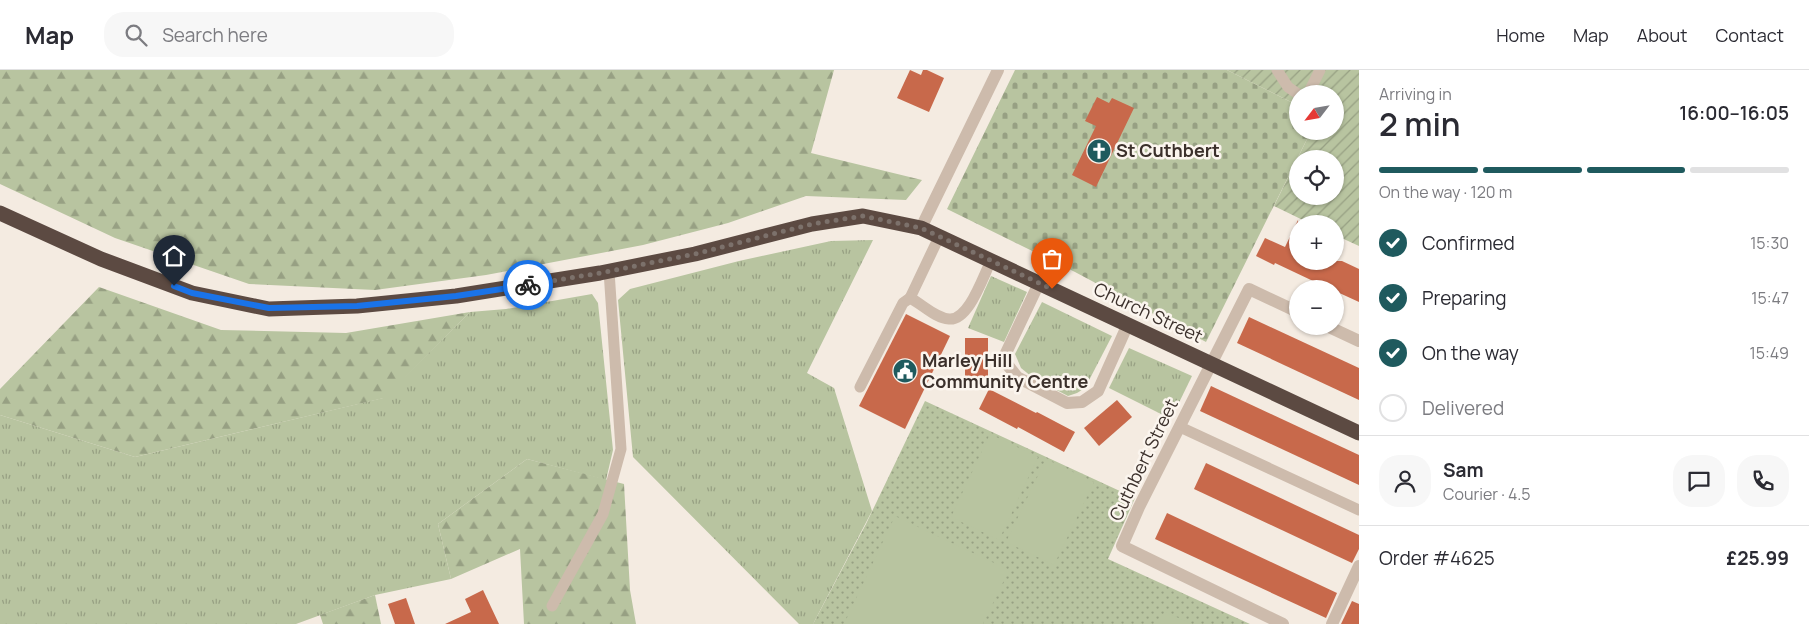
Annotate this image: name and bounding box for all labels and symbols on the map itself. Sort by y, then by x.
north arrow [1289,85,1344,140]
church icon: St Cuthbert [1086,138,1112,164]
place label: St Cuthbert [1116,138,1220,162]
pin [153,235,195,286]
pin [1031,238,1073,289]
courier [503,260,553,310]
street label: Church Street [1090,276,1207,348]
place label: Marley Hill Community Centre [922,348,1088,393]
public building icon: Marley Hill Community Centre [892,358,918,384]
street label: Cuthbert Street [1103,395,1183,525]

